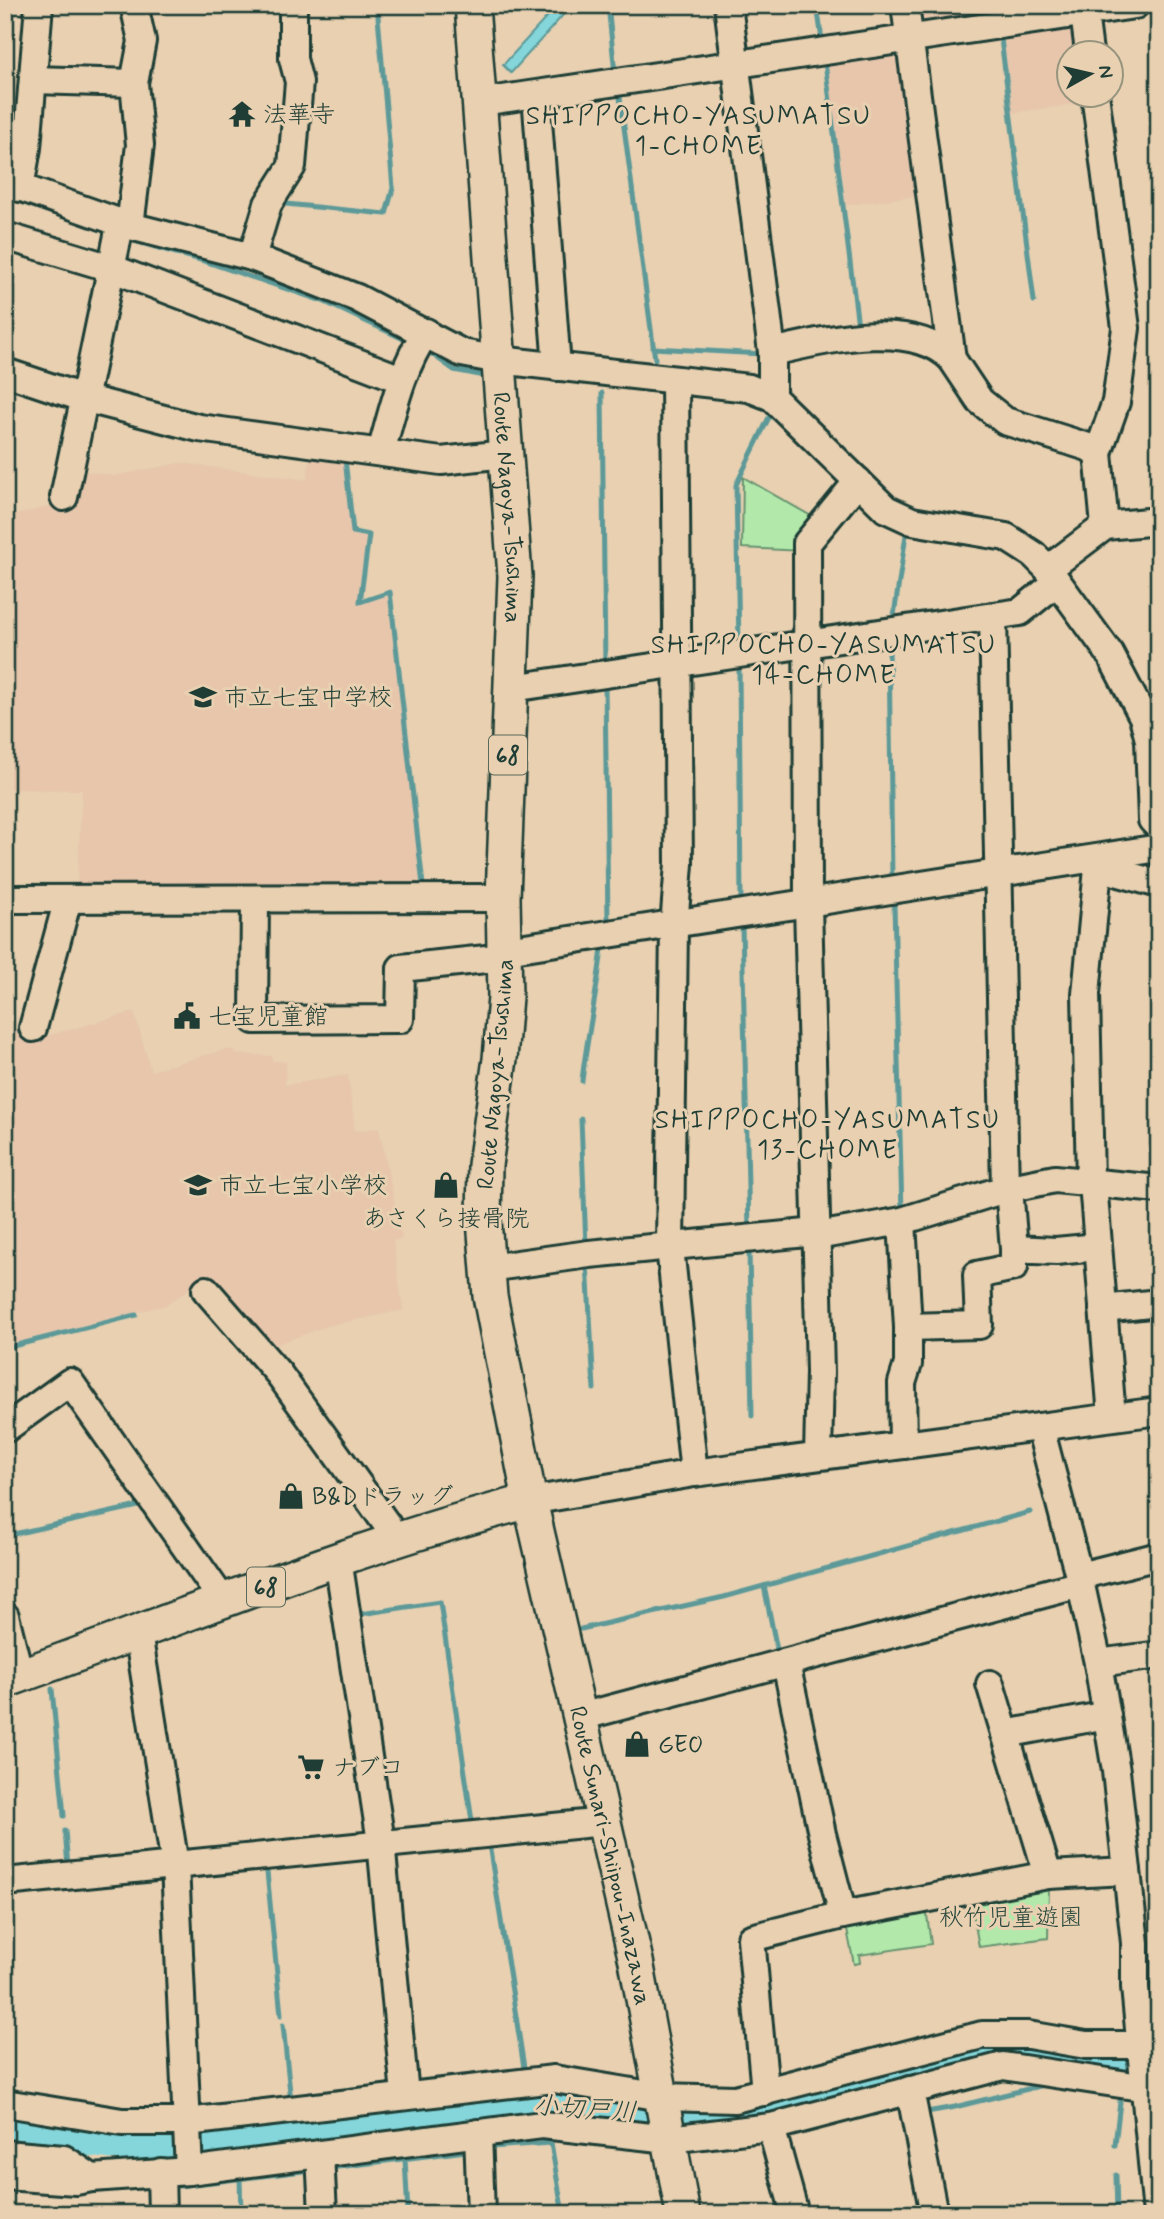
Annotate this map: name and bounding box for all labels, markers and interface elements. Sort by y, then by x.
north arrow [1056,38,1126,108]
text: N [1092,64,1119,80]
temple icon: 法華寺 [227,99,257,129]
place label: 法華寺 [263,100,335,131]
district label: SHIPPOCHO-YASUMATSU 1-CHOME [526,100,872,164]
street label: Route Nagoya-Tsushima [484,391,529,624]
district label: SHIPPOCHO-YASUMATSU 14-CHOME [651,629,997,693]
school or university icon: 市立七宝中学校 [188,682,218,712]
place label: 市立七宝中学校 [224,683,392,714]
road number: 68 [489,736,527,775]
street label: Route Nagoya-Tsushima [471,957,522,1191]
public building icon: 七宝児童館 [172,1001,202,1031]
place label: 七宝児童館 [208,1002,328,1033]
district label: SHIPPOCHO-YASUMATSU 13-CHOME [655,1104,1001,1168]
school or university icon: 市立七宝小学校 [183,1170,213,1200]
shop icon: あさくら接骨院 [431,1170,461,1200]
place label: 市立七宝小学校 [219,1171,387,1202]
place label: あさくら接骨院 [363,1204,529,1235]
shop icon: B&Dドラッグ [276,1481,306,1511]
place label: B&Dドラッグ [312,1482,453,1513]
road number: 68 [247,1568,285,1606]
street label: Route Sunari-Shiipou-Inazawa [561,1703,658,2008]
shop icon: GEO [622,1729,652,1759]
place label: GEO [658,1730,704,1761]
supermarket icon: ナブコ [296,1752,326,1782]
place label: ナブコ [332,1753,404,1784]
park label: 秋竹児童遊園 [939,1903,1083,1934]
water label: 小切戸川 [532,2089,638,2131]

